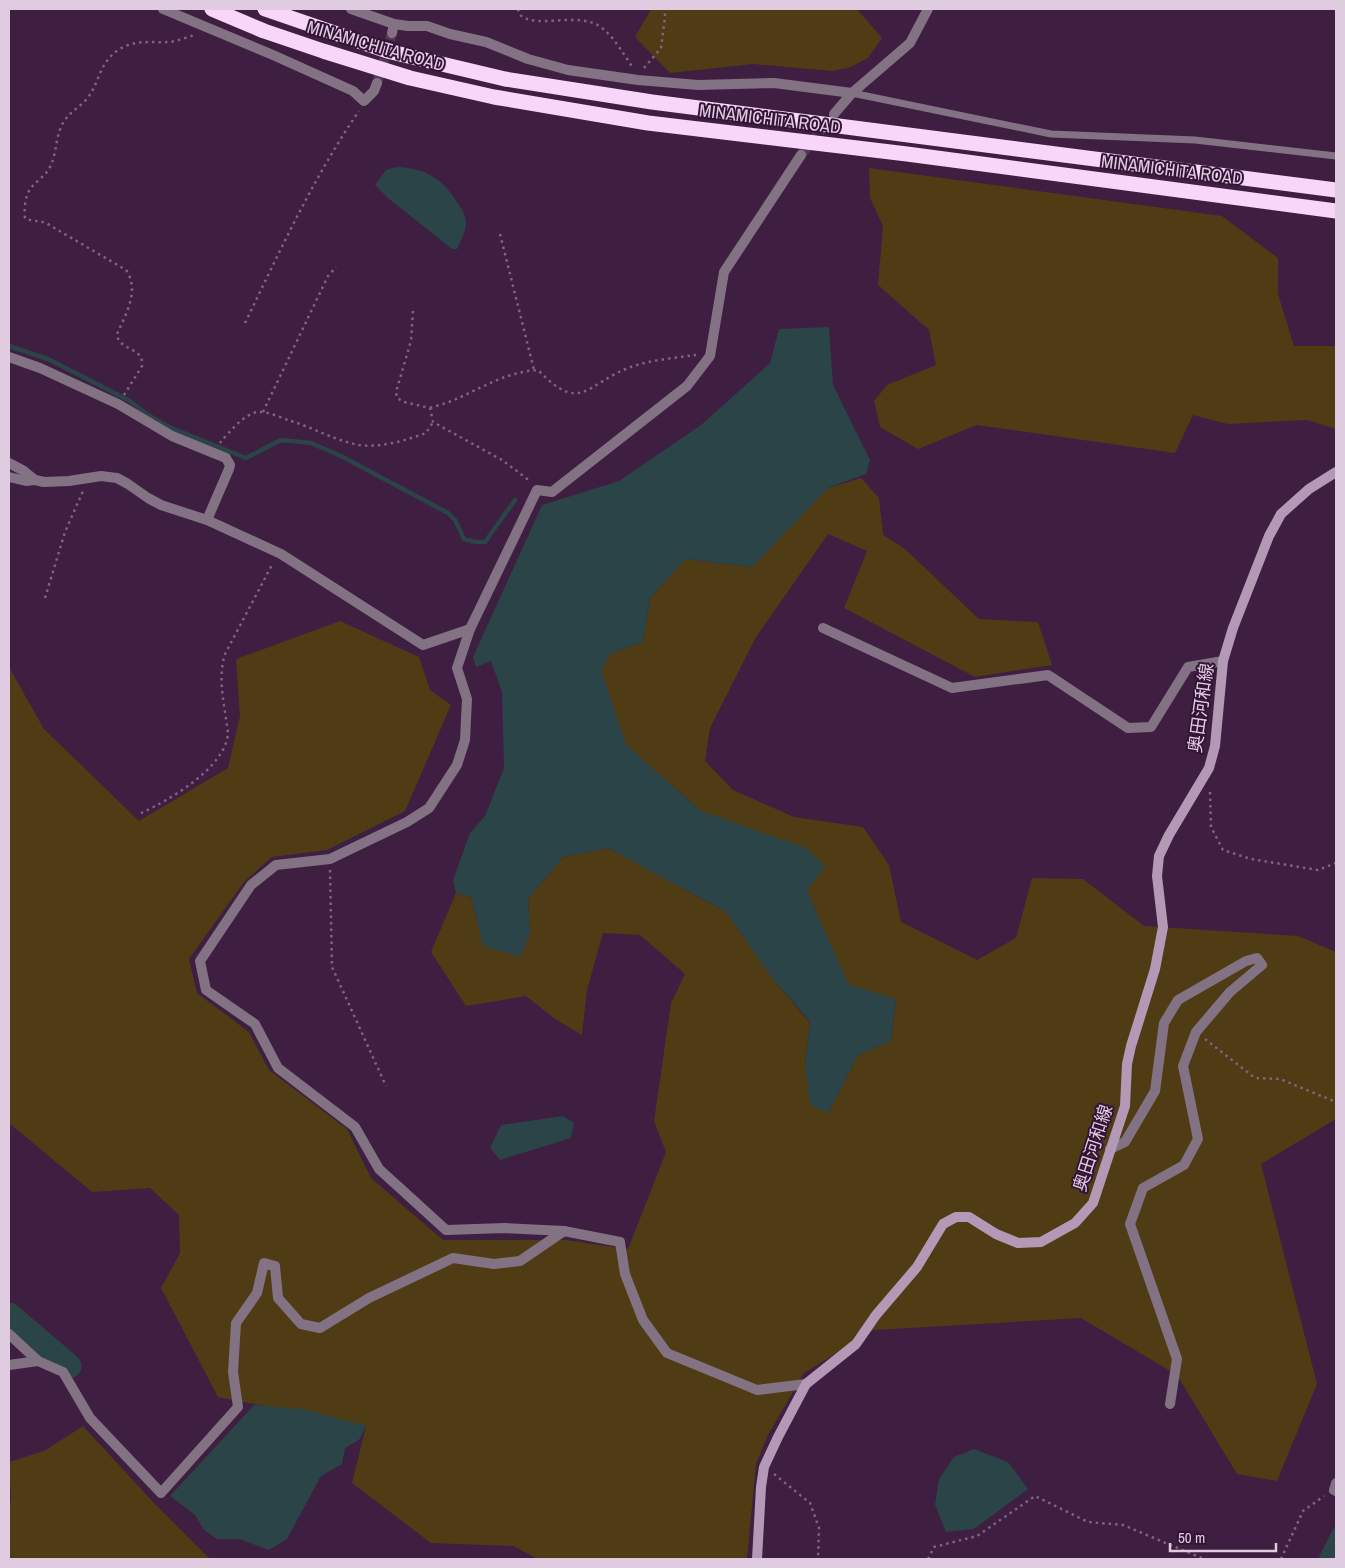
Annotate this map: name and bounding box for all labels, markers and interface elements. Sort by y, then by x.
street label: MINAMICHITA ROAD [304,14,448,77]
street label: MINAMICHITA ROAD [698,97,842,140]
street label: MINAMICHITA ROAD [1100,148,1244,191]
street label: 奥田河和線 [1182,662,1219,754]
street label: 奥田河和線 [1067,1101,1118,1195]
scale bar [1170,1520,1276,1552]
text: 50 m [1178,1527,1205,1548]

